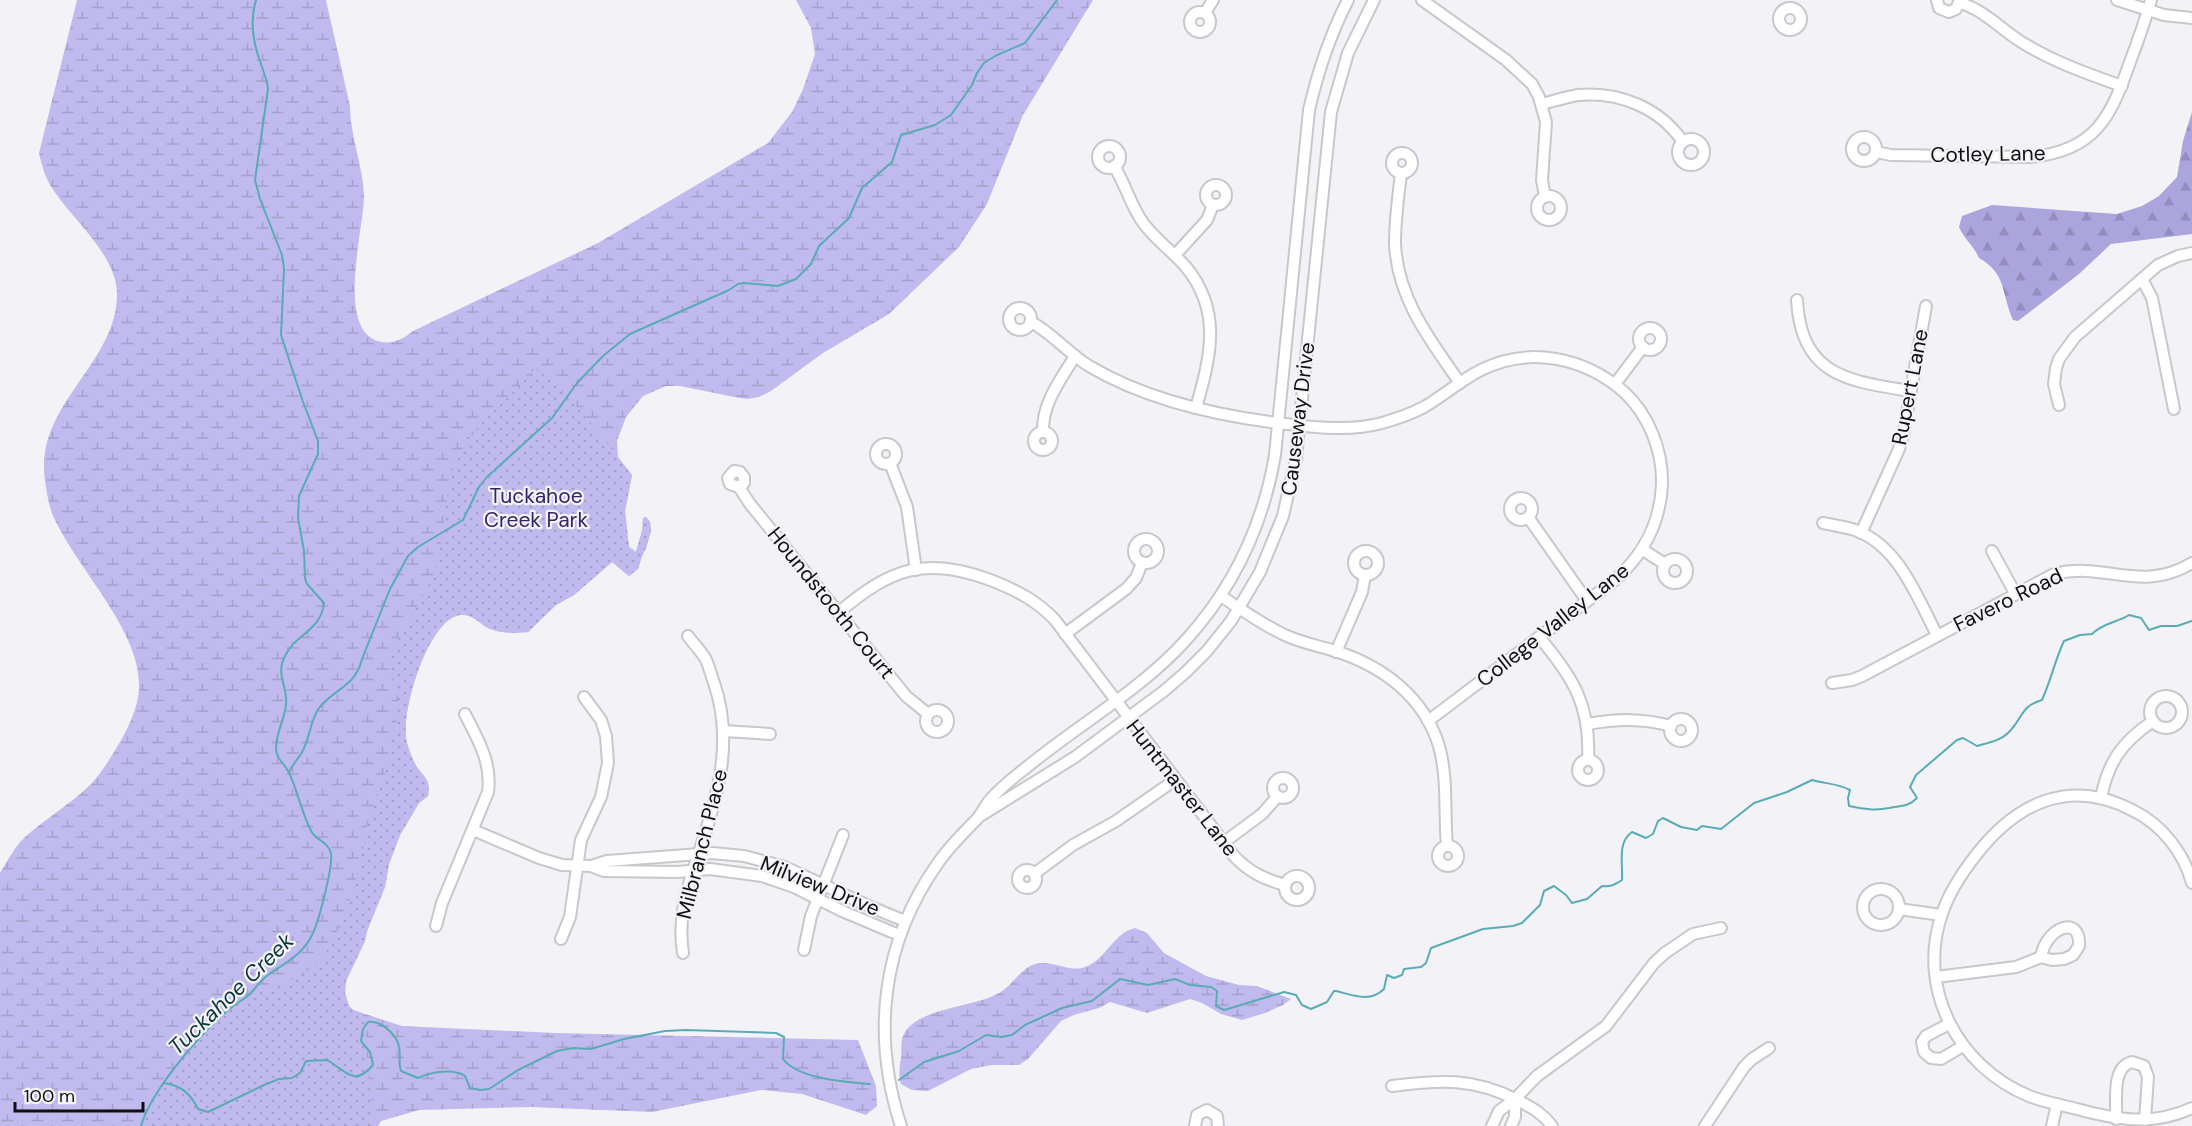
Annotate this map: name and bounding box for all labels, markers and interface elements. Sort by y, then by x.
street label: Cotley Lane [1930,139,2046,169]
street label: Rupert Lane [1885,327,1935,447]
street label: Causeway Drive [1275,341,1321,497]
park label: Tuckahoe Creek Park [484,482,588,534]
street label: Houndstooth Court [761,521,901,685]
street label: College Valley Lane [1471,557,1635,693]
street label: Favero Road [1949,561,2067,639]
street label: Huntmaster Lane [1120,714,1244,862]
street label: Milbranch Place [670,766,734,922]
street label: Milview Drive [756,849,884,923]
water label: Tuckahoe Creek [162,926,301,1061]
scale bar [15,1075,142,1113]
text: 100 m [24,1084,75,1108]

